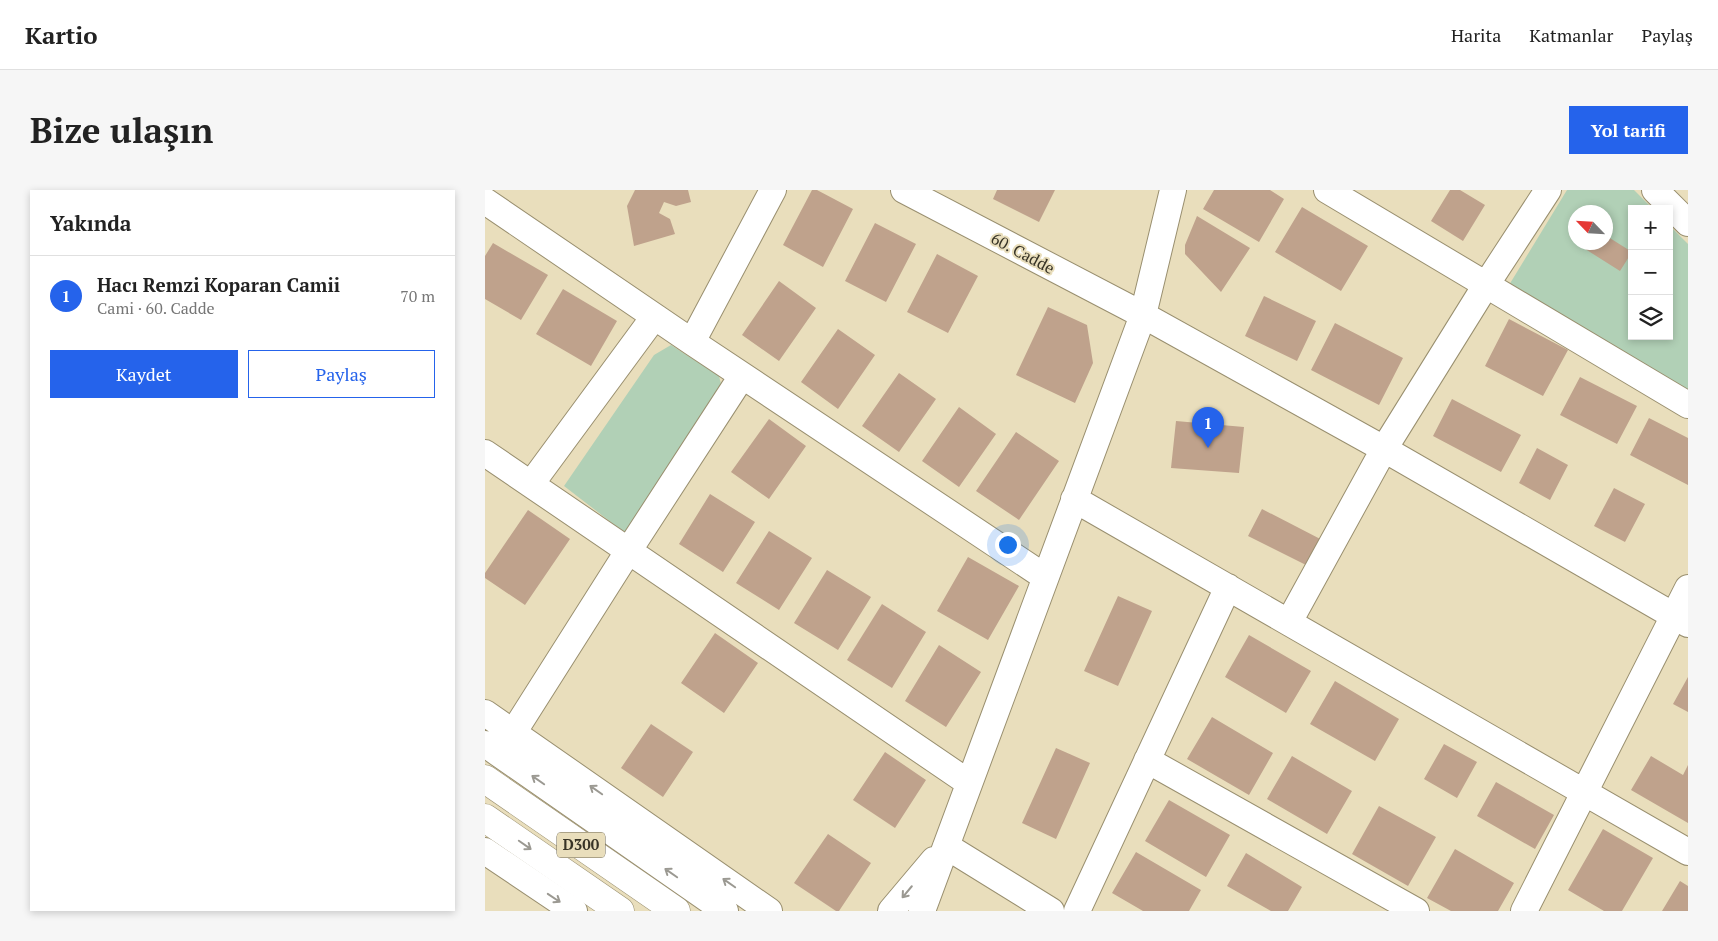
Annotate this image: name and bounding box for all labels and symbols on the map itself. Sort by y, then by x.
north arrow [1568,205,1613,250]
street label: 60. Cadde [987,227,1059,279]
pin: 1 [1192,407,1224,448]
your location [995,532,1021,558]
one-way arrow [531,775,545,785]
one-way arrow [590,785,603,796]
road number: D300 [557,832,605,858]
one-way arrow [518,840,532,850]
one-way arrow [664,868,678,878]
one-way arrow [723,878,737,888]
one-way arrow [902,885,913,898]
one-way arrow [547,893,561,903]

